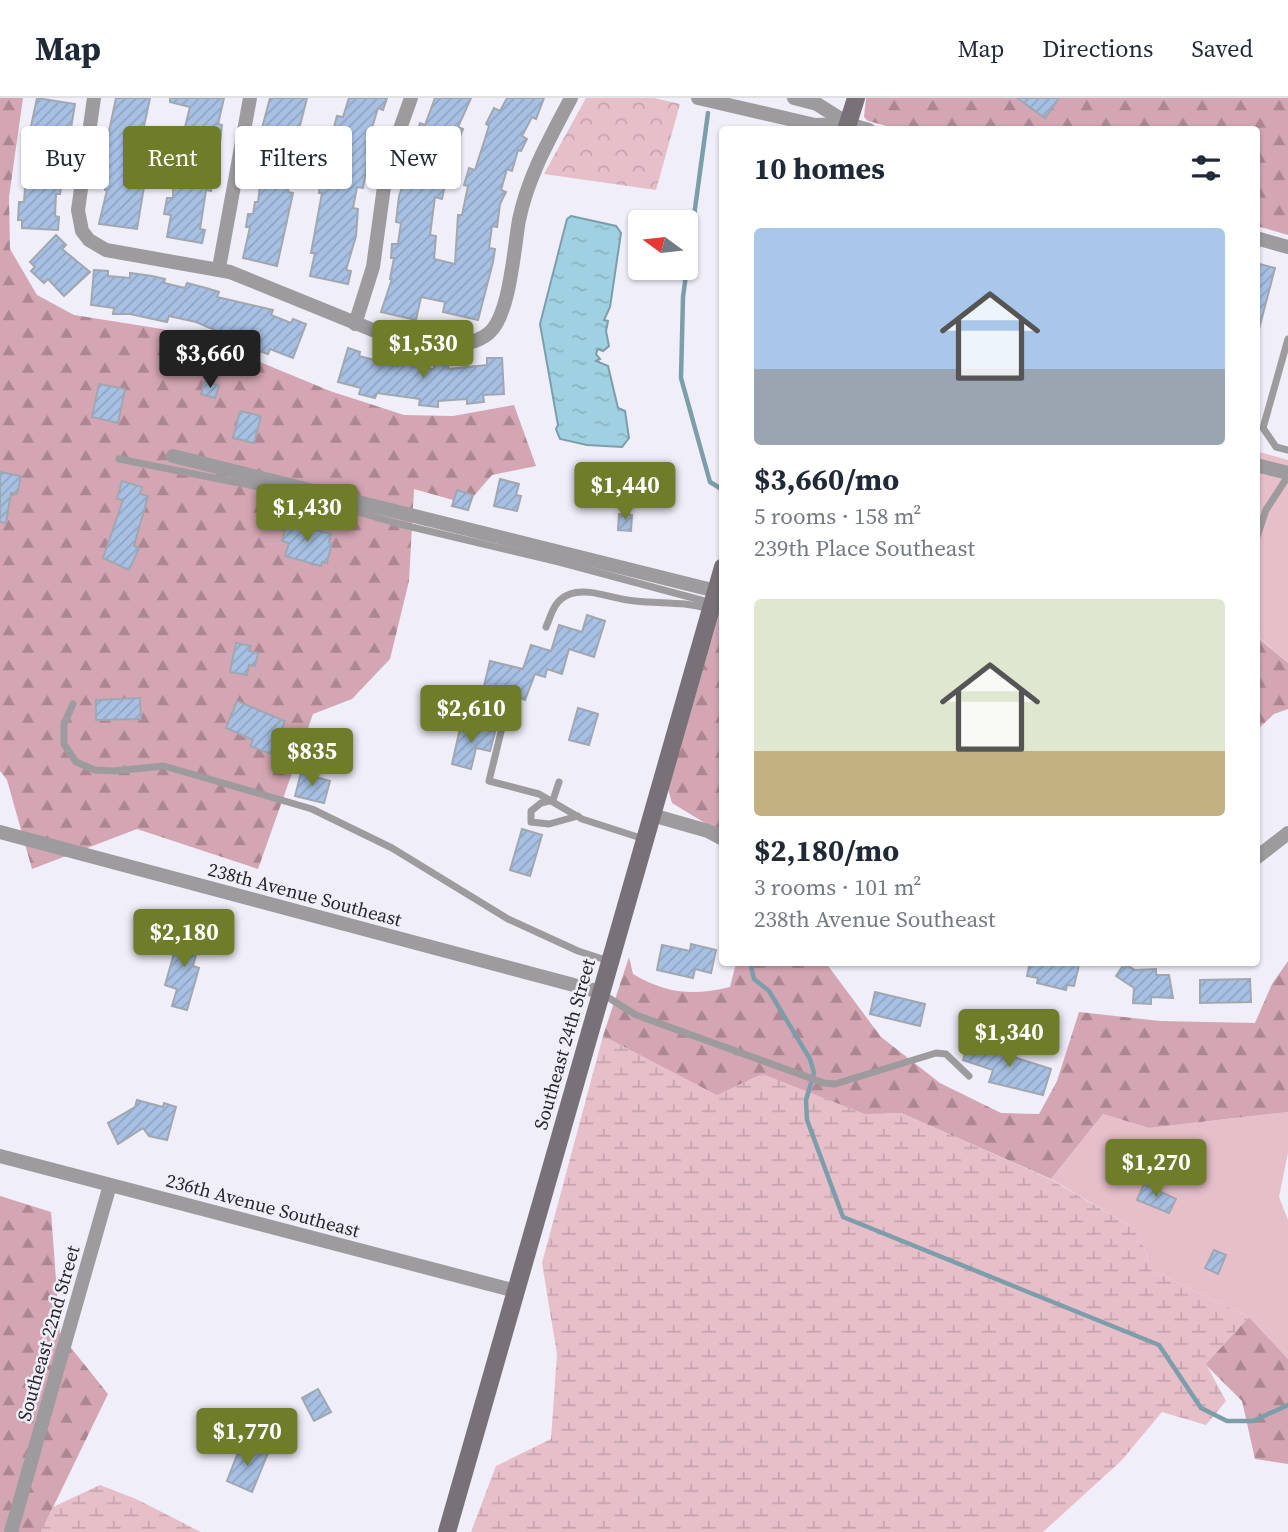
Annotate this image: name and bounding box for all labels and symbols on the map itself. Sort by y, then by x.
north arrow [628,210,698,280]
pin: $1,530 [366,320,480,380]
pin: $3,660 [153,330,267,390]
pin: $1,440 [568,462,682,522]
pin: $1,430 [250,484,364,544]
pin: $2,610 [414,686,528,745]
pin: $835 [271,728,353,788]
street label: 238th Avenue Southeast [205,856,406,933]
pin: $2,180 [127,910,241,969]
street label: Southeast 24th Street [527,955,601,1133]
pin: $1,340 [952,1010,1066,1069]
pin: $1,270 [1099,1140,1213,1199]
street label: 236th Avenue Southeast [163,1167,364,1244]
street label: Southeast 22nd Street [10,1241,86,1424]
pin: $1,770 [190,1408,304,1468]

